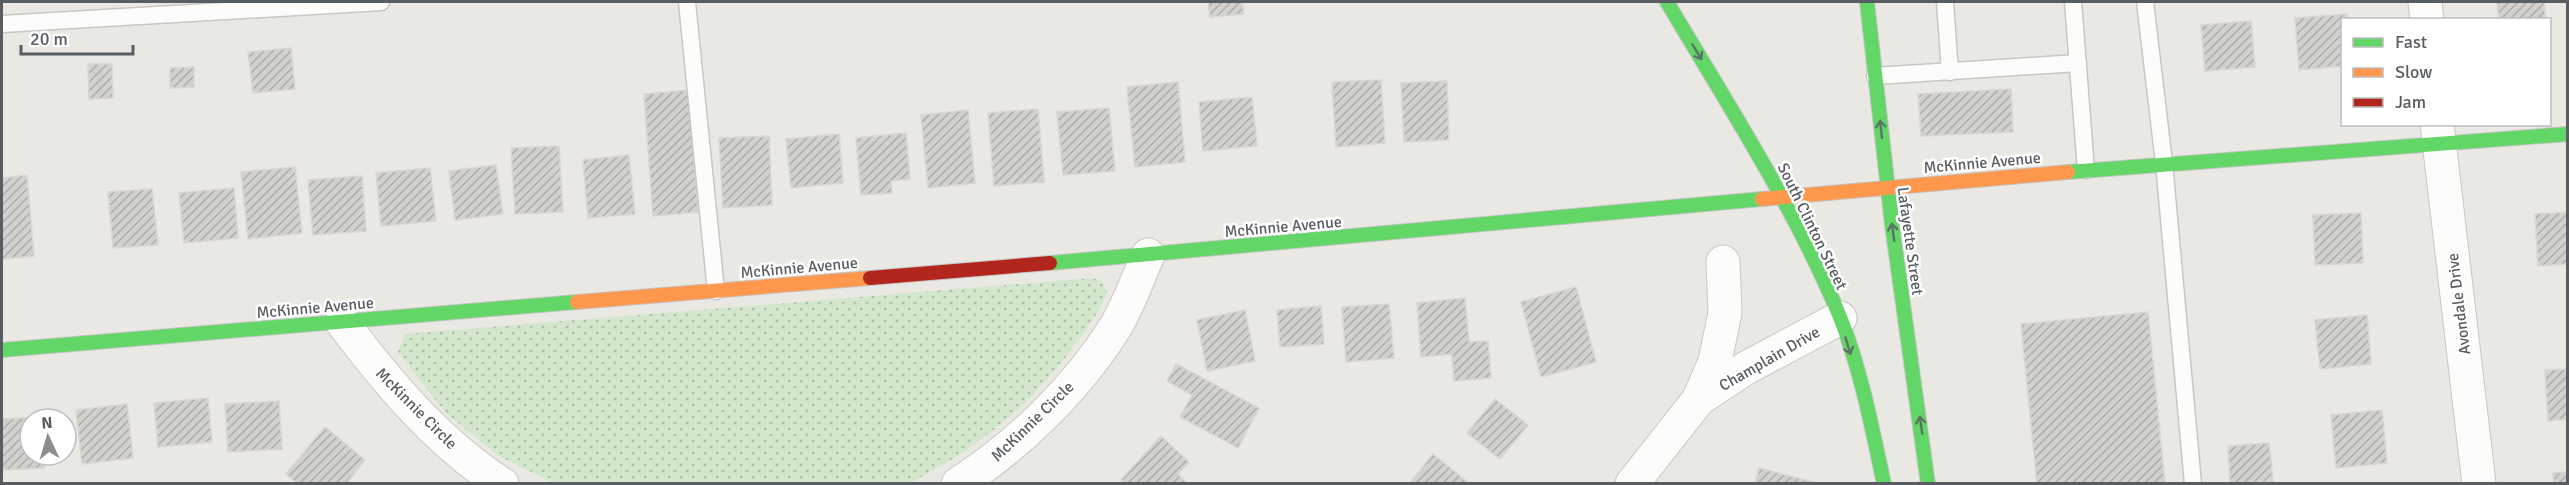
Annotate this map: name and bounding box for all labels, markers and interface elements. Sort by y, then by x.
scale bar [21,18,134,56]
legend [2341,18,2551,126]
text: 20 m [30,28,68,50]
text: Fast [2395,31,2427,53]
one-way arrow [1691,43,1703,60]
text: Slow [2395,61,2432,83]
text: Jam [2395,91,2426,113]
one-way arrow [1875,119,1886,139]
street label: McKinnie Avenue [1923,148,2042,178]
street label: South Clinton Street [1773,160,1852,294]
street label: Lafayette Street [1893,186,1928,297]
street label: McKinnie Avenue [1224,212,1343,242]
one-way arrow [1887,223,1898,243]
street label: Avondale Drive [2443,252,2475,356]
street label: McKinnie Avenue [740,253,859,283]
street label: McKinnie Avenue [256,293,375,323]
street label: Champlain Drive [1716,322,1823,396]
one-way arrow [1843,336,1854,355]
street label: McKinnie Circle [371,364,461,454]
street label: McKinnie Circle [987,377,1078,466]
north arrow [18,407,78,467]
text: N [41,413,53,433]
one-way arrow [1915,416,1926,436]

